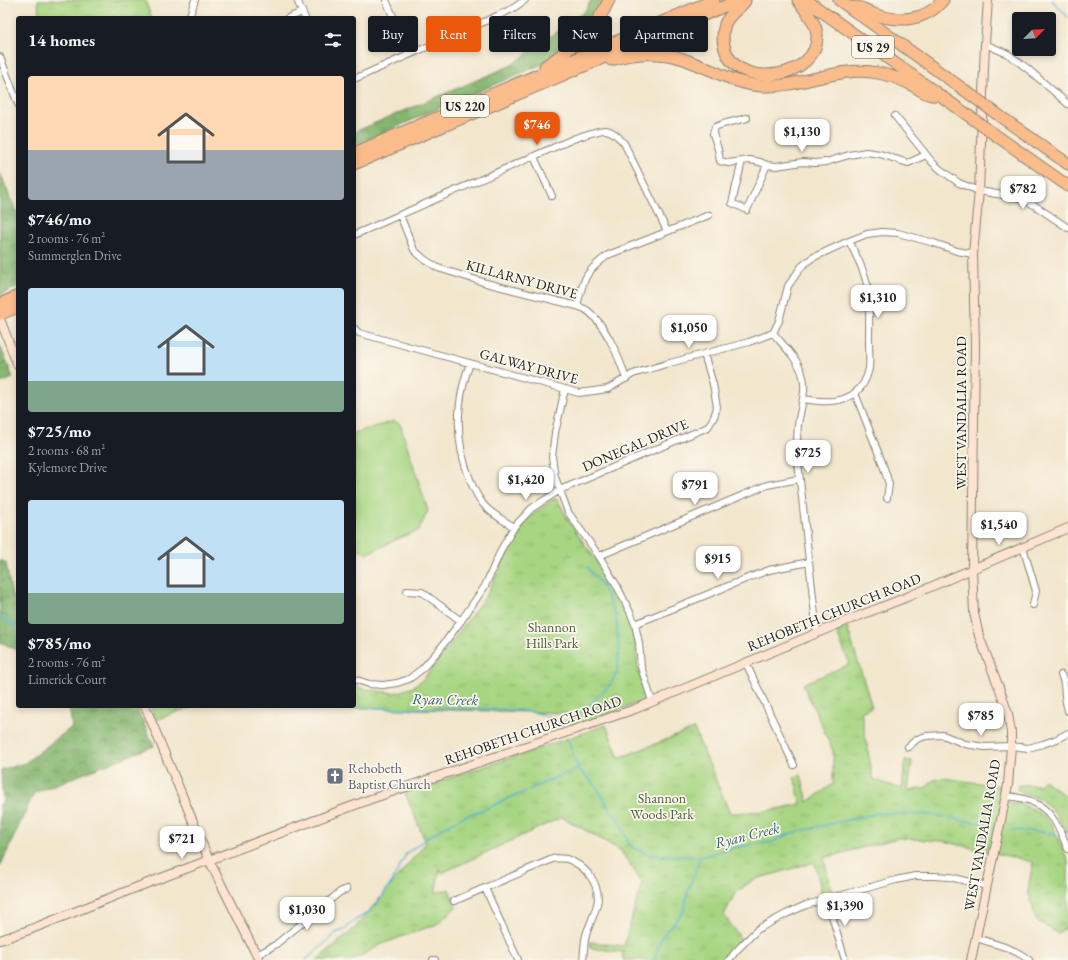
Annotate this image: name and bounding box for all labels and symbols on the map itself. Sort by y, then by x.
north arrow [1012,12,1056,56]
road number: US 29 [852,36,894,58]
road number: US 220 [441,95,489,117]
pin: $746 [513,112,561,146]
pin: $1,130 [769,119,835,153]
pin: $782 [999,176,1047,210]
street label: KILLARNY DRIVE [464,255,580,303]
pin: $1,310 [845,285,911,319]
pin: $1,050 [656,315,722,349]
street label: WEST VANDALIA ROAD [952,336,970,490]
street label: GALWAY DRIVE [478,344,580,388]
street label: DONEGAL DRIVE [579,414,691,475]
pin: $725 [784,440,832,474]
pin: $1,420 [493,467,559,501]
pin: $791 [671,472,719,506]
pin: $1,540 [966,512,1032,546]
pin: $915 [694,546,742,580]
street label: REHOBETH CHURCH ROAD [745,569,924,655]
park label: Shannon Hills Park [526,618,579,652]
water label: Ryan Creek [412,689,478,709]
street label: REHOBETH CHURCH ROAD [442,691,624,769]
pin: $785 [957,703,1005,737]
street label: WEST VANDALIA ROAD [960,757,1004,912]
place label: Rehobeth Baptist Church [348,759,431,793]
church icon: Rehobeth Baptist Church [325,766,345,786]
park label: Shannon Woods Park [630,789,694,823]
water label: Ryan Creek [713,818,782,852]
pin: $721 [158,826,206,860]
pin: $1,390 [812,893,878,927]
pin: $1,030 [274,897,340,931]

